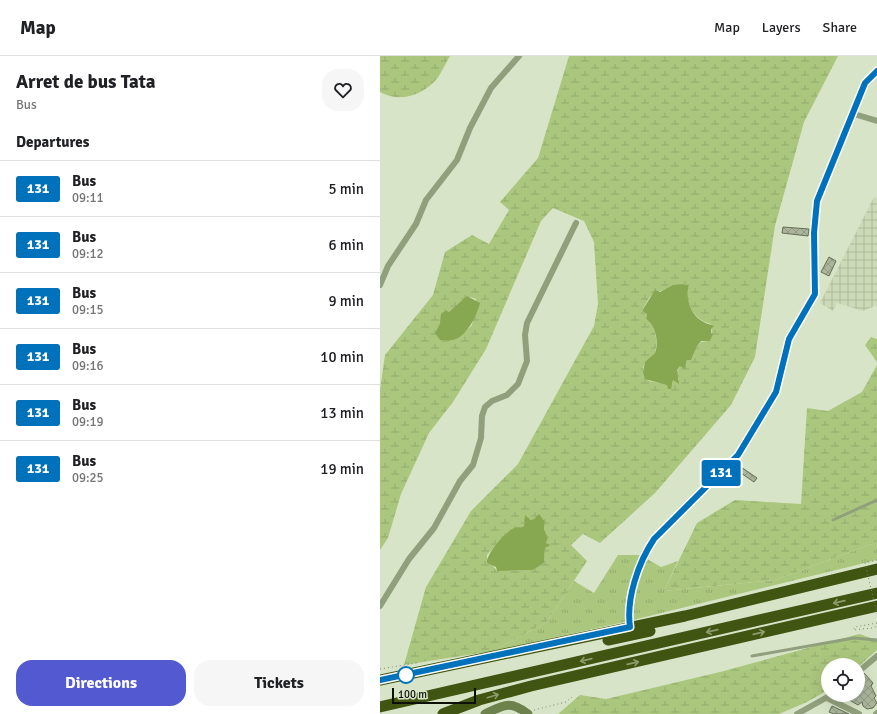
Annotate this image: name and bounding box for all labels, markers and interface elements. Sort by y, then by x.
text: Map [20,16,56,40]
text: Map [714,19,740,36]
text: Layers [762,19,801,36]
text: Share [823,19,857,36]
button: heart [322,69,364,111]
text: Arret de bus Tata [16,70,156,94]
text: Bus [16,97,37,113]
text: Departures [16,133,89,151]
text: Bus [72,172,96,190]
text: 131 [27,180,49,197]
text: 5 min [328,180,364,198]
text: 09:11 [72,190,104,206]
text: Bus [72,228,96,246]
text: 131 [27,236,49,253]
text: 6 min [328,236,364,254]
text: 09:12 [72,246,104,262]
text: Bus [72,284,96,302]
text: 131 [27,292,49,309]
text: 9 min [328,292,364,310]
text: 09:15 [72,302,104,318]
text: Bus [72,340,96,358]
text: 131 [27,348,49,365]
text: 10 min [320,348,364,366]
text: 09:16 [72,358,104,374]
text: Bus [72,396,96,414]
text: 131 [27,404,49,421]
text: 13 min [320,404,364,422]
text: 09:19 [72,414,104,430]
text: Bus [72,452,96,470]
text: 131 [27,460,49,477]
text: 19 min [320,460,364,478]
line badge: 131 [698,460,744,486]
text: 131 [710,464,732,481]
text: 09:25 [72,470,104,486]
one-way arrow [833,599,846,606]
one-way arrow [706,628,719,636]
one-way arrow [752,629,765,637]
one-way arrow [579,656,592,664]
one-way arrow [626,658,639,666]
map controls [821,658,865,702]
button: locate [821,658,865,702]
button: Directions [16,660,186,706]
button: Tickets [194,660,364,706]
unlabelled marker [397,666,415,684]
scale bar [392,686,476,705]
text: 100 m [398,688,427,701]
one-way arrow [486,692,499,699]

